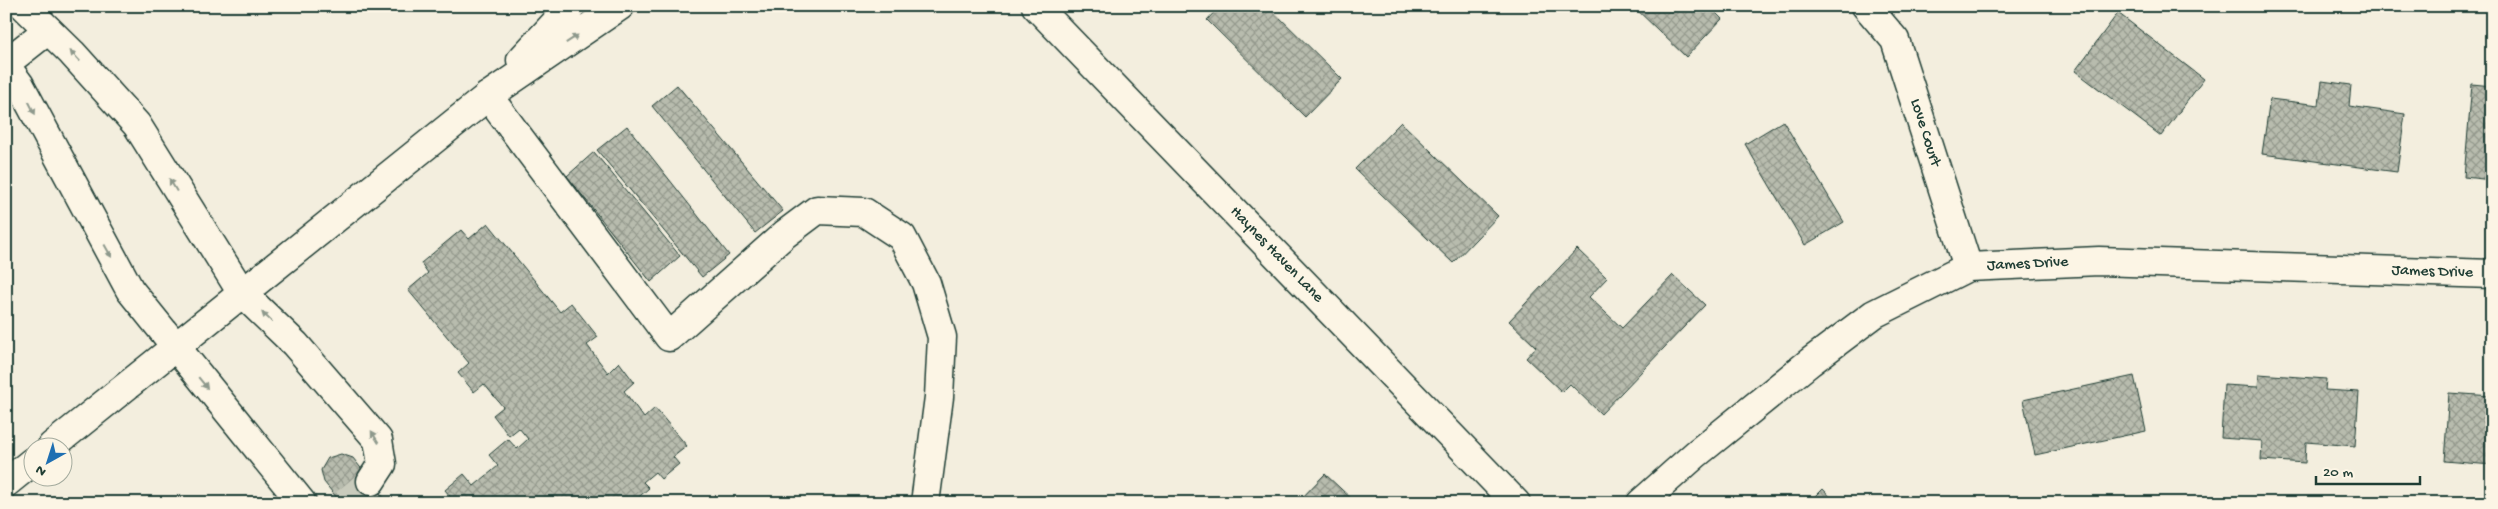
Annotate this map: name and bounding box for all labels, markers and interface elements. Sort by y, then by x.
one-way arrow [565,34,578,44]
one-way arrow [69,51,81,63]
street label: Love Court [1905,96,1945,170]
one-way arrow [28,100,36,115]
one-way arrow [169,178,178,191]
street label: Haynes Haven Lane [1225,203,1328,308]
one-way arrow [104,244,112,258]
street label: James Drive [1986,253,2070,276]
street label: James Drive [2391,261,2474,283]
one-way arrow [261,311,273,323]
one-way arrow [197,376,208,389]
one-way arrow [370,431,379,444]
north arrow [22,436,72,486]
scale bar [2316,454,2419,486]
text: N [32,461,50,480]
text: 20 m [2323,464,2353,482]

